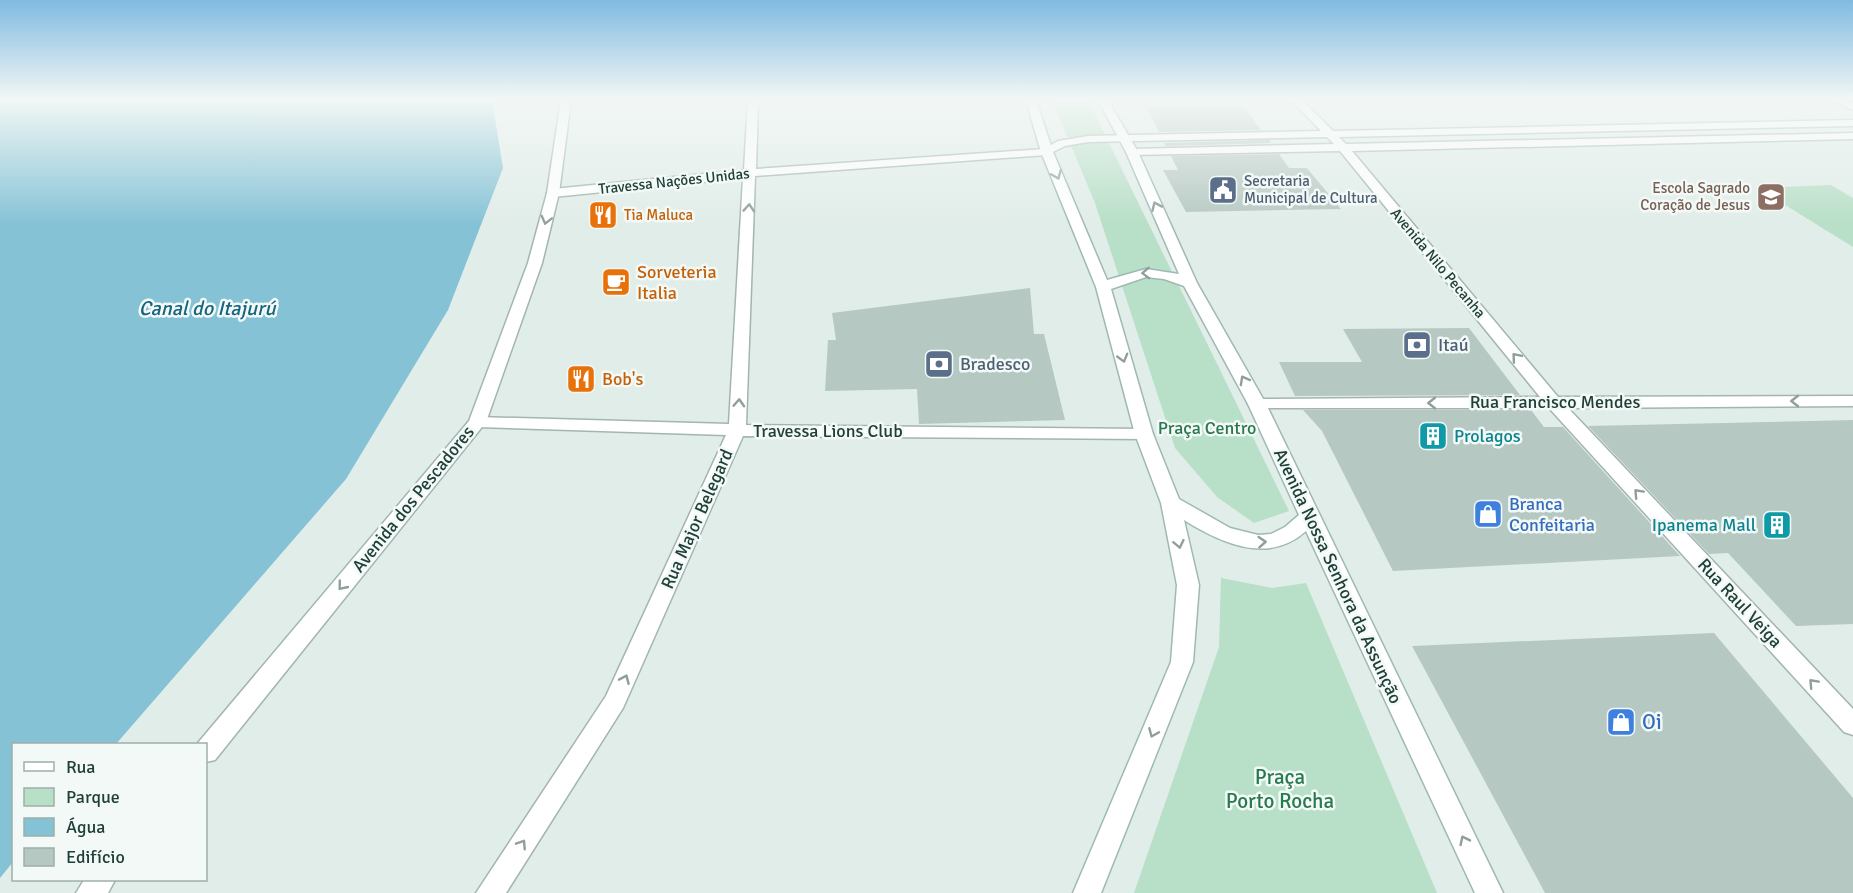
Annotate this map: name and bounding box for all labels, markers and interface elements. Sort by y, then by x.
street label: Travessa Nações Unidas [598,164,751,198]
one-way arrow [1050,169,1062,180]
place label: Secretaria Municipal de Cultura [1244,172,1378,207]
public building icon: Secretaria Municipal de Cultura [1207,174,1239,206]
place label: Escola Sagrado Coração de Jesus [1640,179,1750,214]
school or university icon: Escola Sagrado Coração de Jesus [1755,181,1787,213]
restaurant icon: Tia Maluca [587,199,619,231]
one-way arrow [1151,202,1163,213]
one-way arrow [743,204,756,213]
street label: Avenida Nilo Pecanha [1387,204,1489,322]
place label: Tia Maluca [624,206,693,224]
one-way arrow [541,215,554,225]
place label: Sorveteria Italia [637,261,717,304]
cafe icon: Sorveteria Italia [600,266,632,298]
one-way arrow [1141,266,1150,279]
water label: Canal do Itajurú [139,296,276,321]
bank icon: Itaú [1401,329,1433,361]
place label: Itaú [1438,334,1469,356]
bank icon: Bradesco [923,348,955,380]
one-way arrow [1116,352,1128,363]
place label: Bradesco [960,353,1030,375]
one-way arrow [1512,353,1523,364]
restaurant icon: Bob's [565,363,597,395]
place label: Bob's [602,368,643,390]
one-way arrow [1240,376,1251,386]
street label: Rua Francisco Mendes [1470,391,1640,413]
one-way arrow [1790,395,1799,407]
one-way arrow [1427,397,1436,409]
one-way arrow [732,399,745,408]
park label: Praça Centro [1158,417,1256,439]
street label: Travessa Lions Club [753,420,903,442]
building icon: Prolagos [1417,420,1449,452]
street label: Avenida dos Pescadores [347,421,479,577]
place label: Prolagos [1454,425,1521,447]
street label: Avenida Nossa Senhora da Assunção [1269,445,1407,707]
street label: Rua Major Belegard [656,446,738,592]
one-way arrow [1634,490,1645,500]
place label: Branca Confeitaria [1509,493,1595,536]
shop icon: Branca Confeitaria [1472,498,1504,530]
building icon: Ipanema Mall [1761,509,1793,541]
place label: Ipanema Mall [1652,514,1756,536]
one-way arrow [1257,536,1266,549]
one-way arrow [1172,539,1185,549]
street label: Rua Raul Veiga [1693,554,1787,652]
one-way arrow [338,579,349,590]
one-way arrow [618,674,630,685]
one-way arrow [1809,679,1820,689]
shop icon: Oi [1605,706,1637,738]
place label: Oi [1642,709,1662,735]
one-way arrow [1148,726,1160,737]
legend [12,743,207,881]
text: Rua [66,756,95,778]
park label: Praça Porto Rocha [1226,764,1334,814]
text: Parque [66,786,120,808]
text: Água [66,816,105,838]
one-way arrow [1459,836,1471,847]
one-way arrow [514,840,526,850]
text: Edifício [66,846,125,868]

